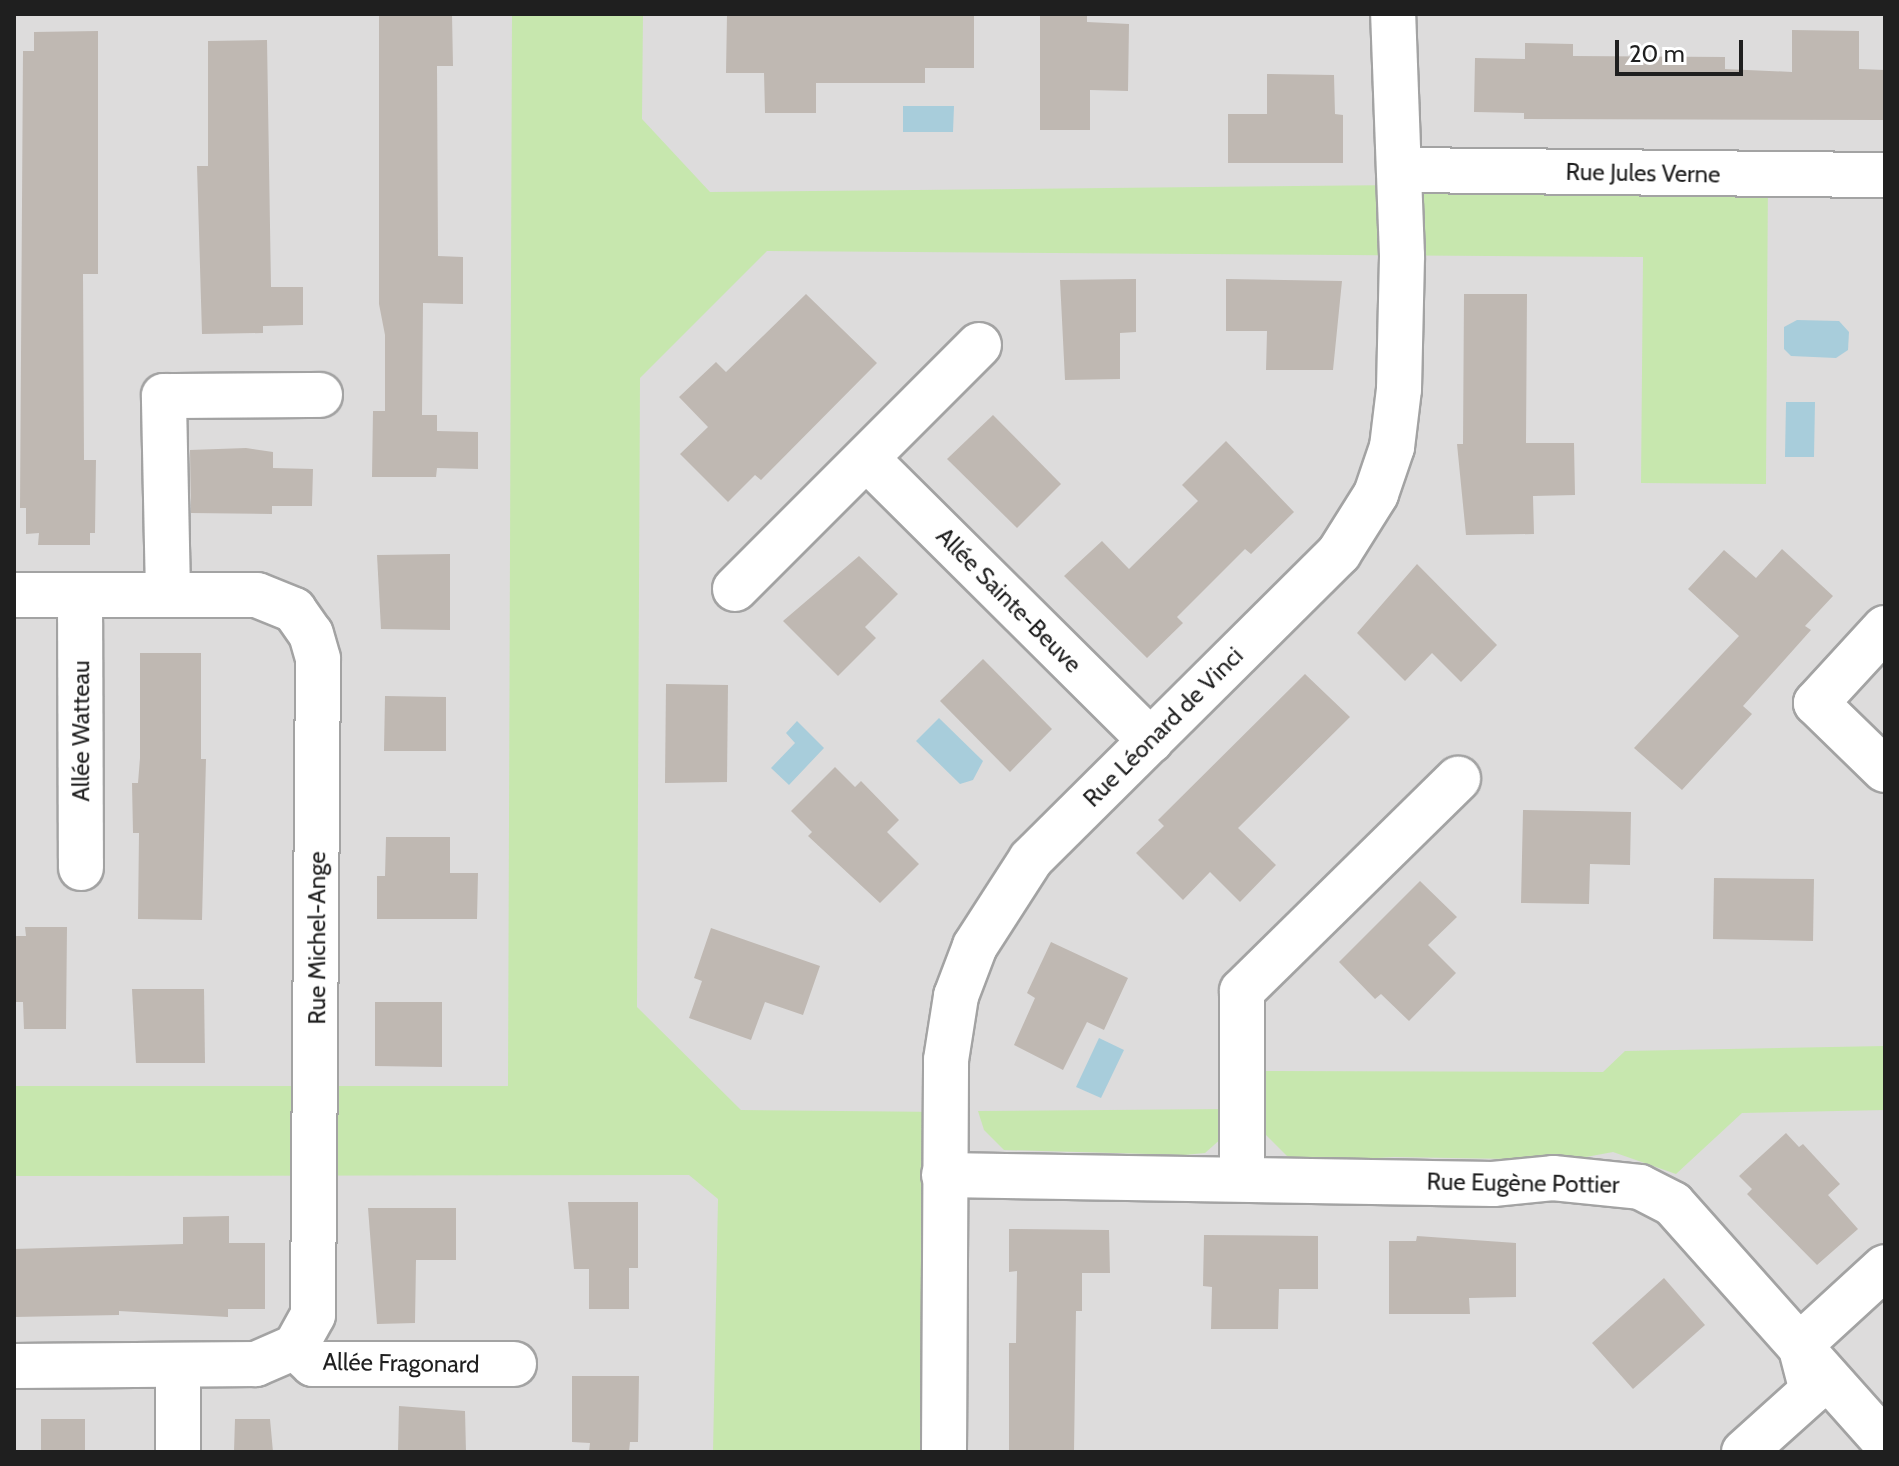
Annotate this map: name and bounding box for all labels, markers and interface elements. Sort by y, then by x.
scale bar [1619,24,1747,74]
text: 20 m [1629,39,1685,68]
street label: Rue Jules Verne [1565,157,1721,189]
street label: Allée Sainte-Beuve [931,522,1087,678]
street label: Rue Léonard de Vinci [1077,641,1249,813]
street label: Allée Watteau [67,660,95,802]
street label: Rue Michel-Ange [303,851,331,1025]
street label: Rue Eugène Pottier [1426,1167,1620,1199]
street label: Allée Fragonard [322,1347,480,1379]

